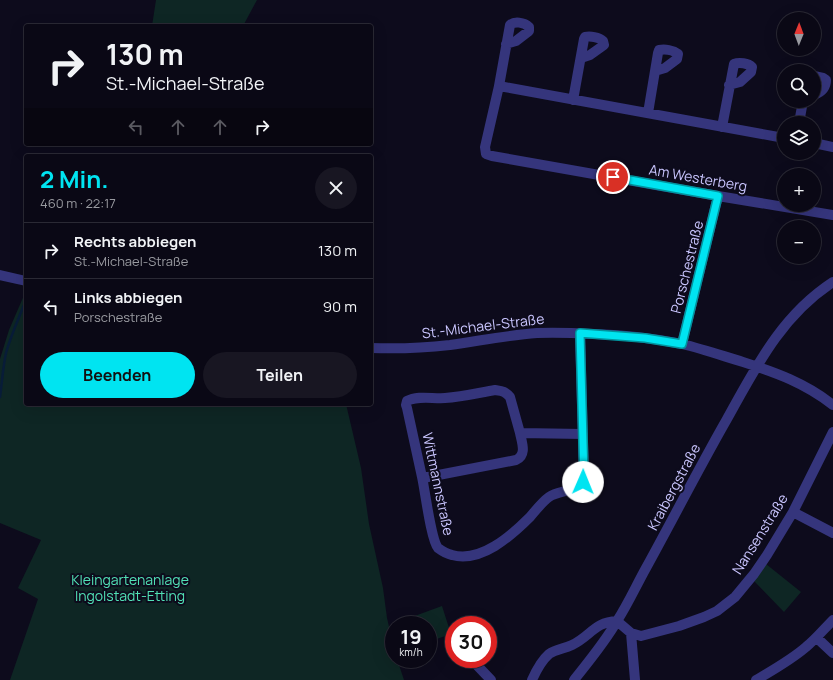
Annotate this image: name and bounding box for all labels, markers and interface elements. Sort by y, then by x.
north arrow [777,12,821,56]
map controls [777,12,821,264]
text: 130 m [106,35,184,73]
icon: right [40,40,92,92]
button: search [777,64,821,108]
text: St.-Michael-Straße [106,71,264,95]
icon: left [125,116,147,138]
icon: ahead [167,116,189,138]
icon: ahead [209,116,231,138]
icon: right [251,116,273,138]
button: layers [777,116,821,160]
pin [596,160,630,194]
street label: Am Westerberg [647,160,749,195]
text: 2 Min. [40,162,109,195]
icon: arrive [602,166,624,188]
button: close [315,167,357,209]
button: + [777,168,821,212]
text: 460 m · 22:17 [40,194,116,212]
street label: Porschestraße [666,218,707,315]
button: − [777,220,821,264]
text: Rechts abbiegen [74,231,196,252]
icon: right [40,240,62,262]
text: 130 m [318,240,357,261]
text: St.-Michael-Straße [74,252,188,270]
text: Links abbiegen [74,287,182,308]
icon: left [40,296,62,318]
text: 90 m [323,296,357,317]
text: Porschestraße [74,308,162,326]
street label: St.-Michael-Straße [421,309,545,342]
button: Beenden [40,352,195,398]
button: Teilen [203,352,357,398]
street label: Wittmannstraße [418,431,459,537]
street label: Kraibergstraße [643,440,704,533]
position arrow [562,461,604,503]
street label: Nansenstraße [727,490,792,578]
park label: Kleingartenanlage Ingolstadt-Etting [71,570,189,605]
speed limit sign: 30 [445,616,497,668]
text: 19 [400,623,422,650]
text: km/h [399,645,423,659]

